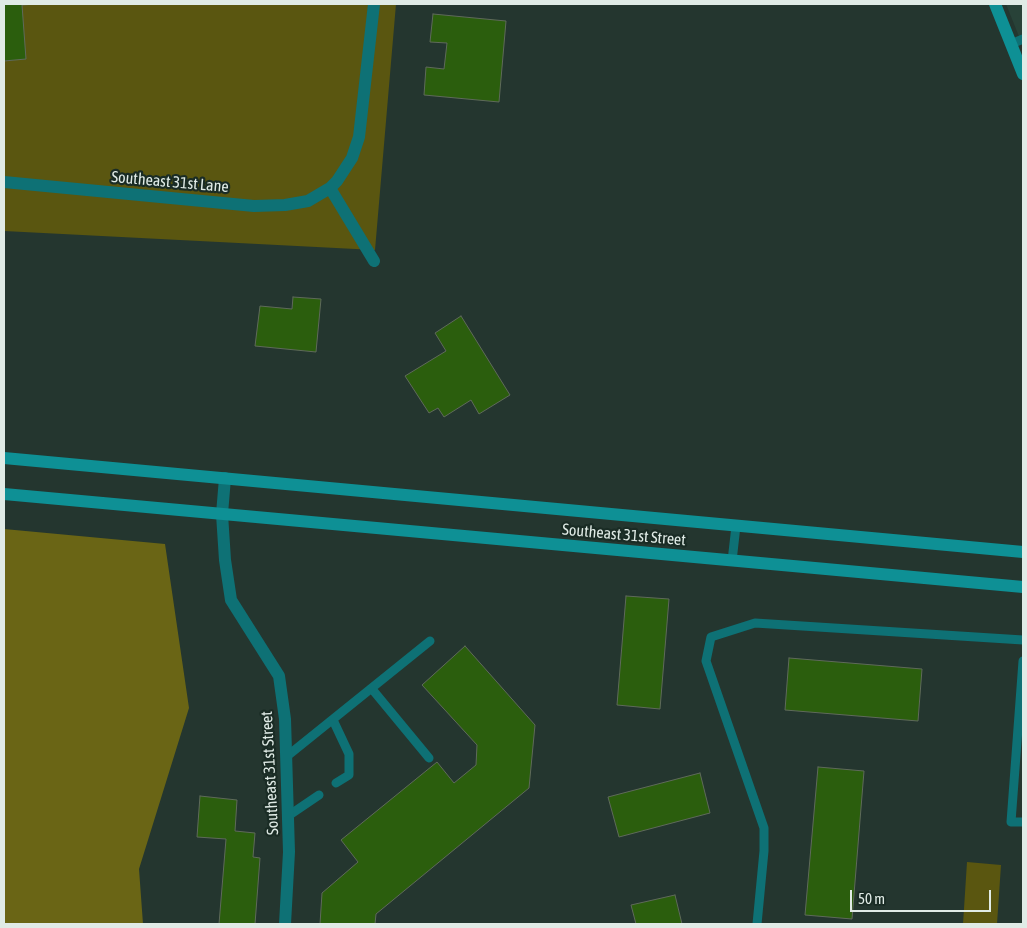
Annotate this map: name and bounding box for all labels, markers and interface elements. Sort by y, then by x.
street label: Southeast 31st Lane [111,167,229,197]
street label: Southeast 31st Street [561,520,687,550]
street label: Southeast 31st Street [257,711,283,835]
scale bar [852,880,993,912]
text: 50 m [858,890,885,907]

